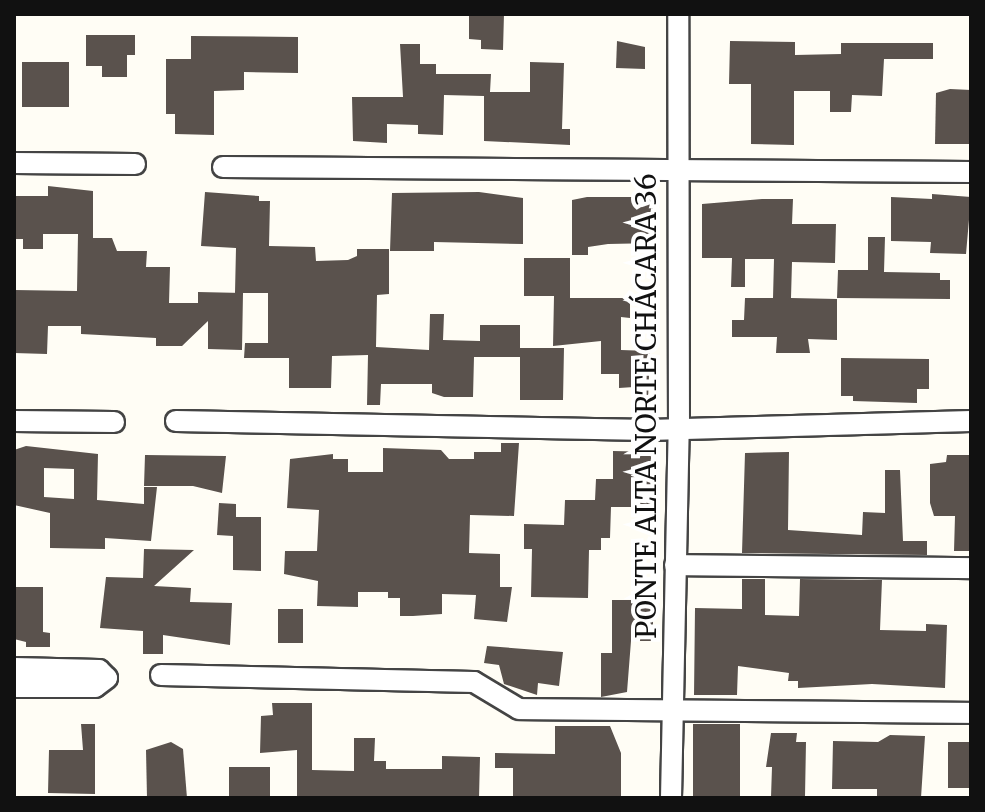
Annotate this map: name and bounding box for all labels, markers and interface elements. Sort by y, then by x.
street label: PONTE ALTA NORTE CHÁCARA 36 [629,173,663,639]

